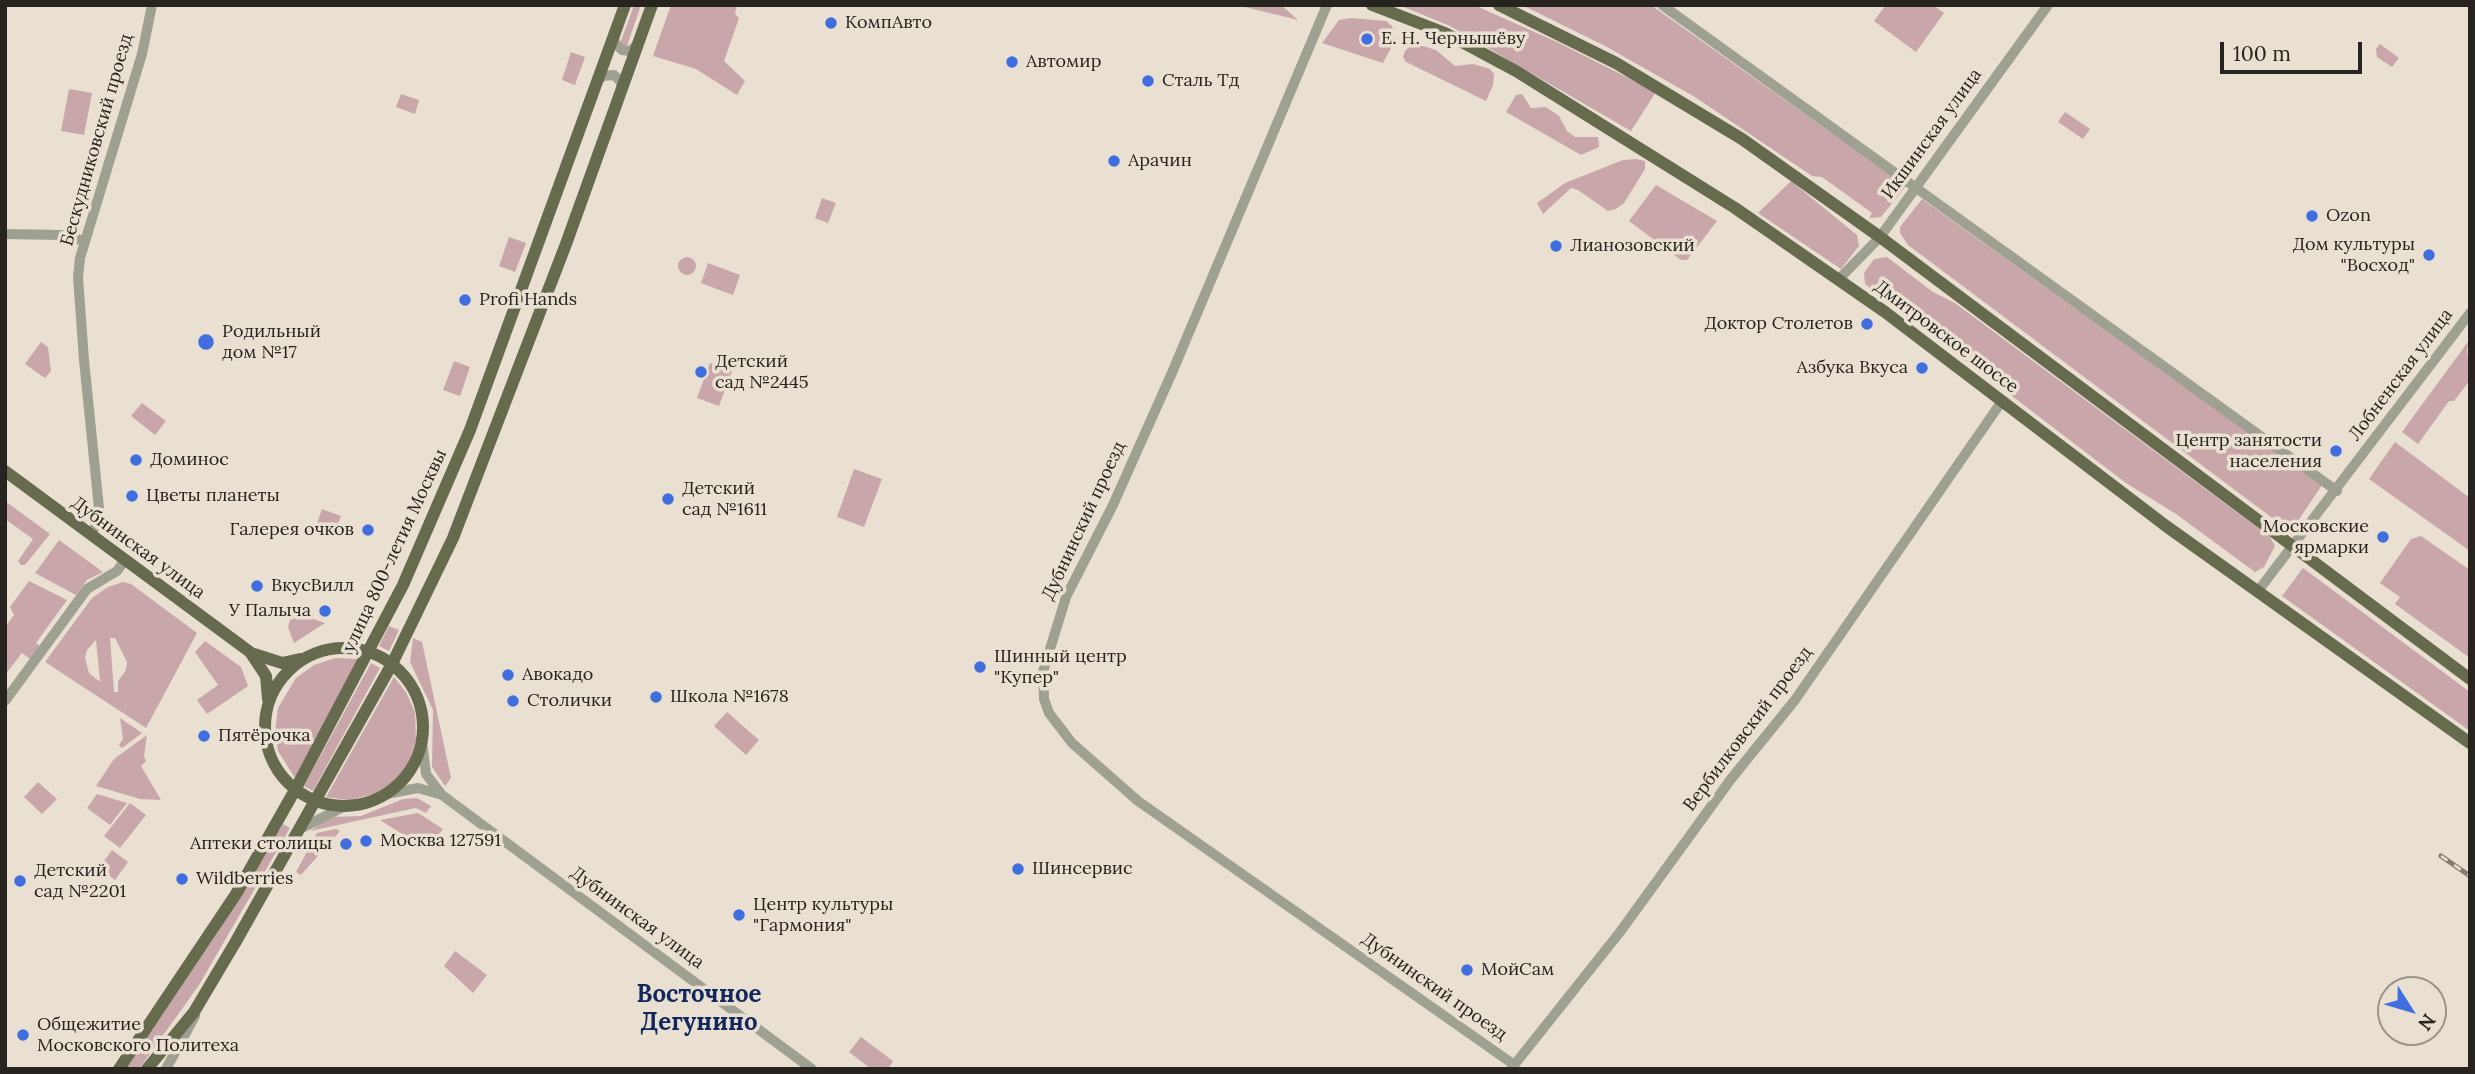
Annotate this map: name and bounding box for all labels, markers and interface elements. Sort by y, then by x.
place label: КомпАвто [845,12,932,34]
marker: КомпАвто [823,15,839,31]
place label: Е. Н. Чернышёву [1381,28,1525,50]
scale bar [2223,28,2365,72]
street label: Бескудниковский проезд [56,31,138,249]
marker: Е. Н. Чернышёву [1359,31,1375,47]
text: 100 m [2233,40,2291,67]
place label: Автомир [1026,51,1101,73]
marker: Автомир [1004,54,1020,70]
street label: Икшинская улица [1877,65,1987,203]
place label: Сталь Тд [1162,70,1239,92]
marker: Сталь Тд [1140,73,1156,89]
place label: Арачин [1128,150,1192,172]
marker: Арачин [1106,153,1122,169]
place label: Ozon [2326,205,2371,227]
marker: Ozon [2304,208,2320,224]
place label: Дом культуры "Восход" [2293,234,2415,276]
place label: Лианозовский [1570,235,1695,257]
marker: Лианозовский [1548,238,1564,254]
marker: Дом культуры "Восход" [2421,247,2437,263]
street label: Дмитровское шоссе [1870,276,2022,398]
place label: Profi Hands [479,289,577,311]
marker: Profi Hands [457,292,473,308]
street label: Лобненская улица [2344,305,2458,445]
place label: Доктор Столетов [1704,313,1853,335]
marker: Доктор Столетов [1859,316,1875,332]
place label: Родильный дом №17 [222,321,321,364]
marker: Родильный дом №17 [196,332,216,352]
place label: Детский сад №2445 [715,351,809,394]
place label: Азбука Вкуса [1797,357,1908,379]
marker: Азбука Вкуса [1914,360,1930,376]
marker: Детский сад №2445 [693,364,709,380]
place label: Центр занятости населения [2175,430,2322,472]
street label: Дубнинский проезд [1038,438,1130,604]
marker: Центр занятости населения [2328,443,2344,459]
street label: улица 800-летия Москвы [338,446,452,656]
place label: Доминос [150,449,229,471]
marker: Доминос [128,452,144,468]
place label: Детский сад №1611 [682,478,767,520]
place label: Цветы планеты [146,485,280,507]
marker: Цветы планеты [124,488,140,504]
marker: Детский сад №1611 [660,491,676,507]
street label: Дубнинская улица [67,492,209,604]
place label: Московские ярмарки [2263,516,2369,558]
place label: Галерея очков [229,519,354,541]
marker: Галерея очков [360,522,376,538]
marker: Московские ярмарки [2375,529,2391,545]
place label: ВкусВилл [271,575,354,597]
marker: ВкусВилл [249,578,265,594]
place label: У Палыча [229,600,311,622]
marker: У Палыча [317,603,333,619]
street label: Вербилковский проезд [1679,642,1817,816]
place label: Шинный центр "Купер" [994,646,1127,688]
marker: Шинный центр "Купер" [972,659,988,675]
place label: Авокадо [522,664,593,686]
marker: Авокадо [500,667,516,683]
place label: Школа №1678 [670,686,789,708]
marker: Школа №1678 [648,689,664,705]
place label: Столички [527,690,612,712]
marker: Столички [505,693,521,709]
place label: Пятёрочка [218,725,310,747]
marker: Пятёрочка [196,728,212,744]
place label: Москва 127591 [380,830,501,852]
place label: Аптеки столицы [190,833,332,855]
marker: Москва 127591 [358,833,374,849]
marker: Аптеки столицы [338,836,354,852]
place label: Шинсервис [1032,858,1133,880]
place label: Детский сад №2201 [34,860,126,903]
marker: Шинсервис [1010,861,1026,877]
street label: Дубнинская улица [566,862,708,974]
place label: Wildberries [196,868,293,890]
marker: Wildberries [174,871,190,887]
marker: Детский сад №2201 [12,873,28,889]
place label: Центр культуры "Гармония" [753,894,893,936]
marker: Центр культуры "Гармония" [731,907,747,923]
street label: Дубнинский проезд [1357,929,1511,1045]
place label: МойСам [1481,959,1554,981]
marker: МойСам [1459,962,1475,978]
north arrow [2377,976,2447,1046]
district label: Восточное Дегунино [637,981,761,1037]
text: N [2413,1009,2441,1036]
place label: Общежитие Московского Политеха [37,1014,239,1056]
marker: Общежитие Московского Политеха [15,1027,31,1043]

